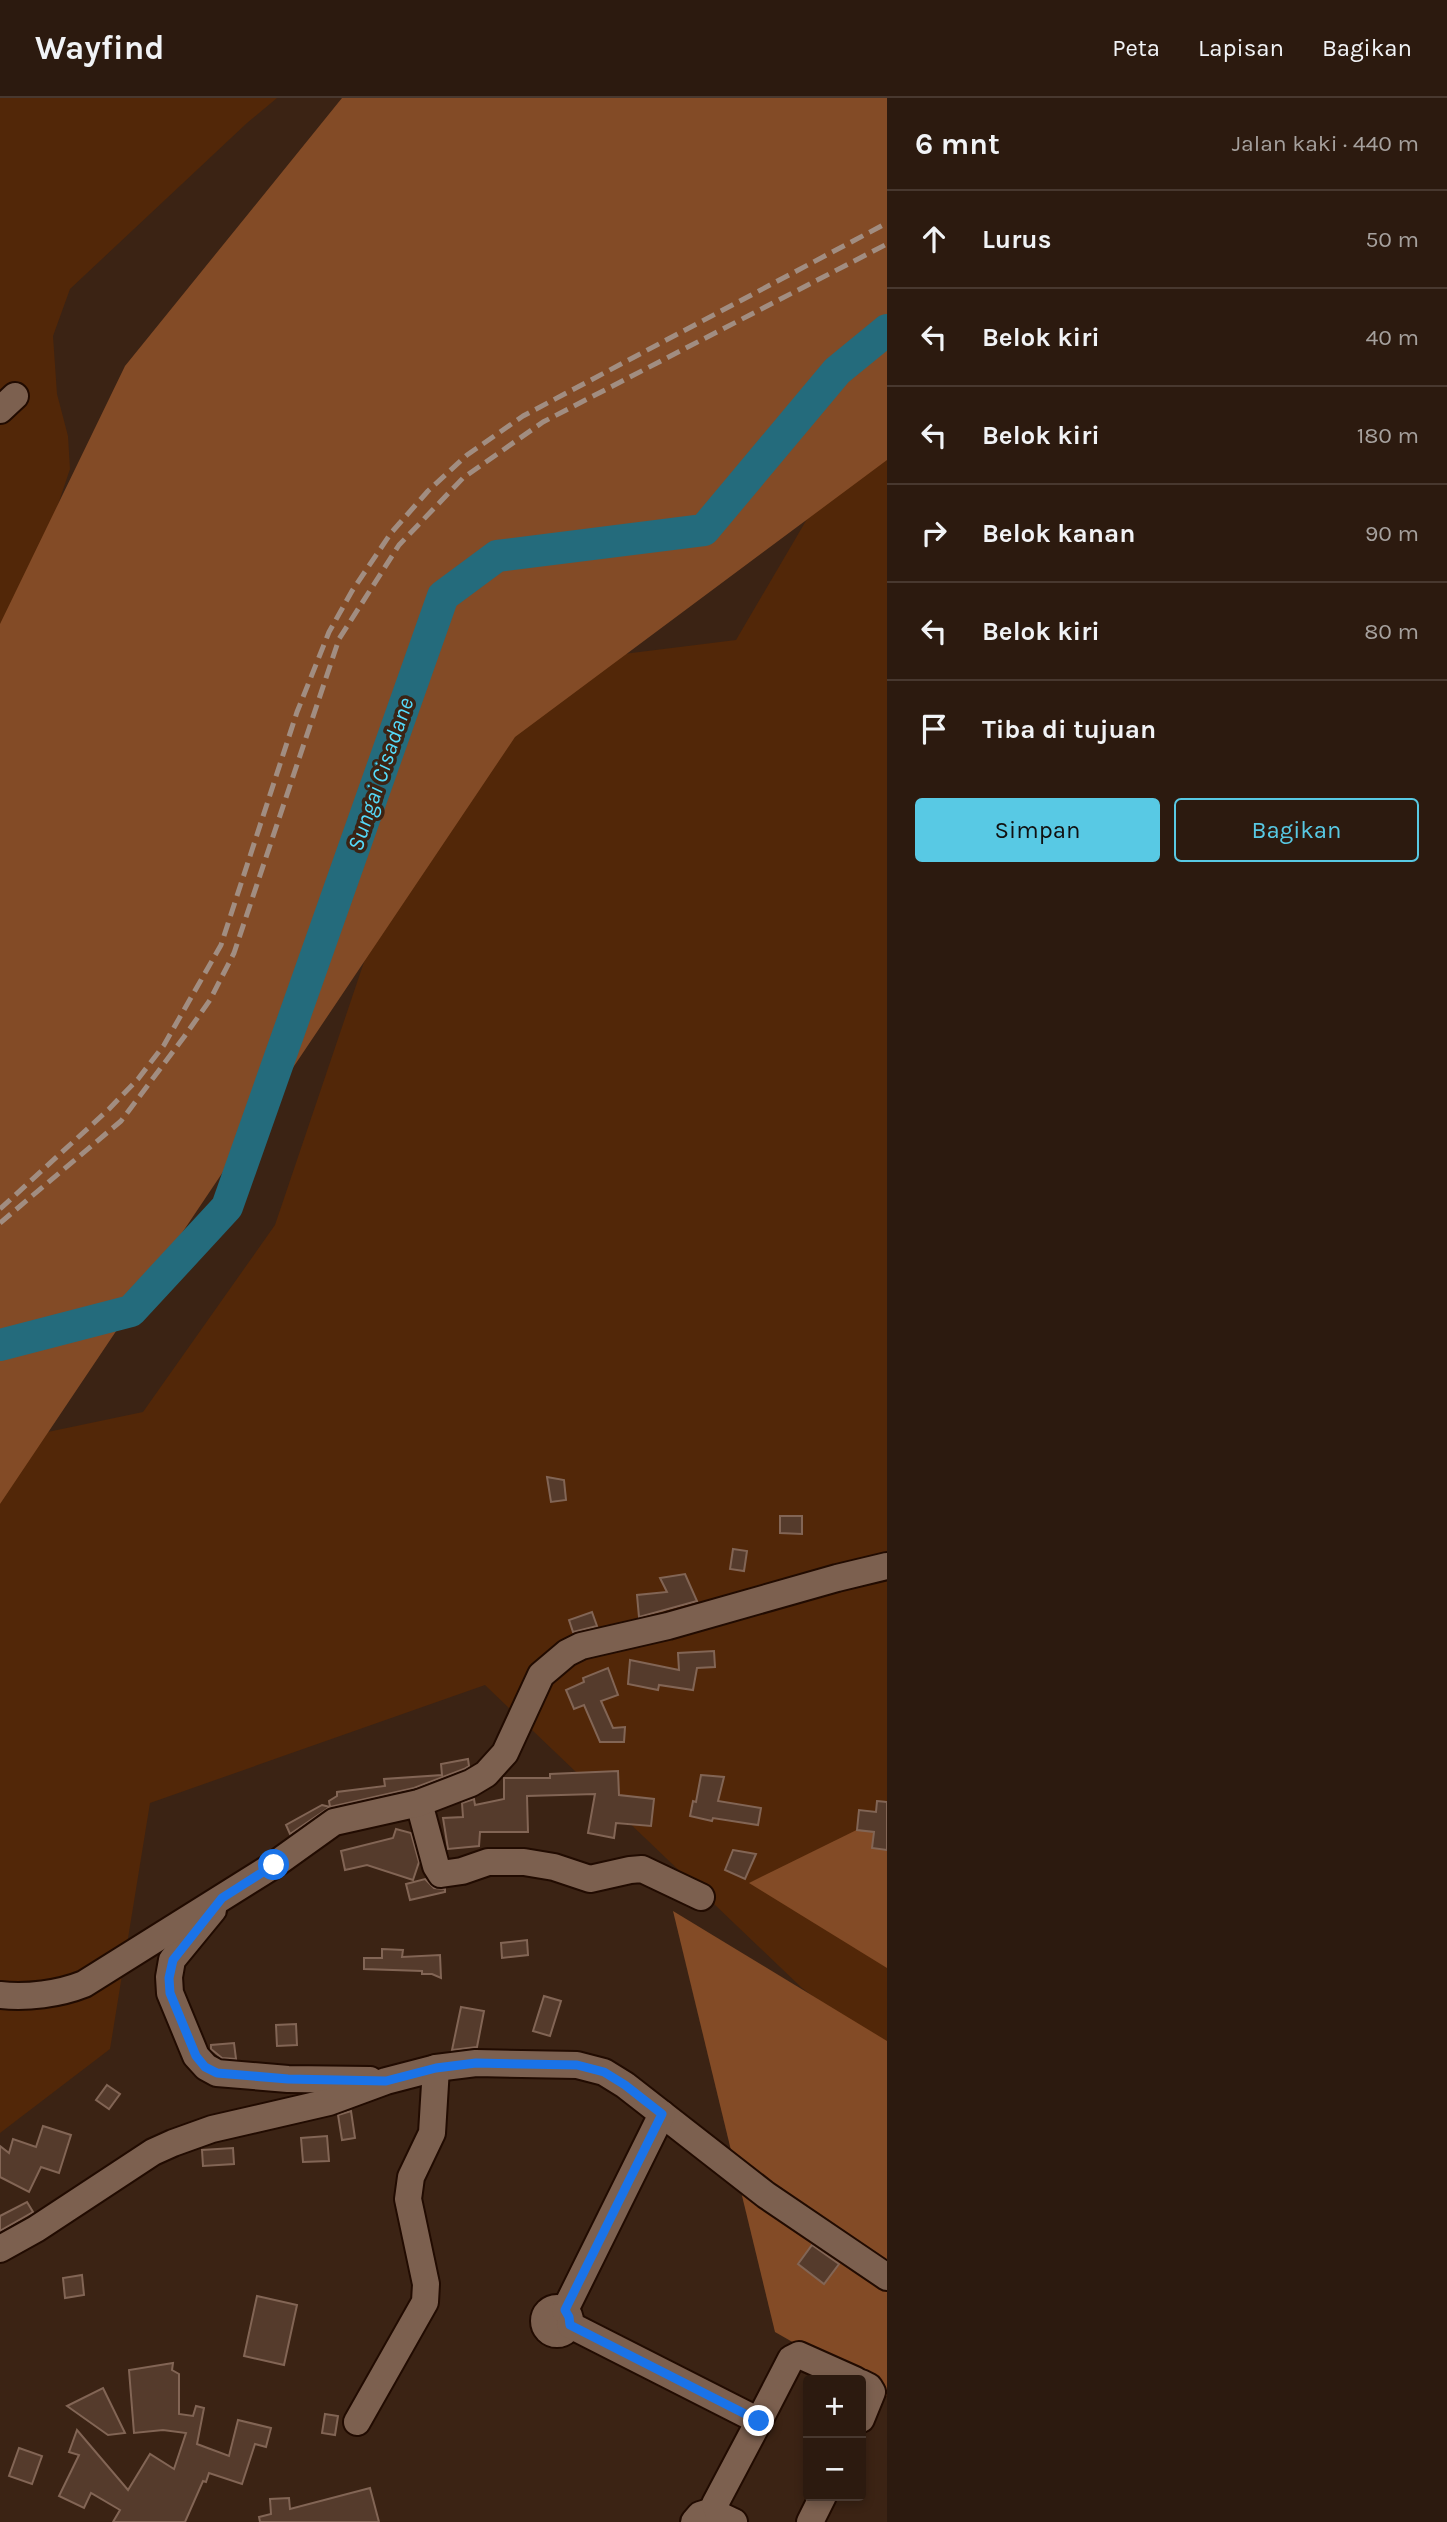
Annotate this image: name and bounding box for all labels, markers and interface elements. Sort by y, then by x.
text: Wayfind [35,29,165,67]
text: Peta [1112,34,1160,62]
text: Lapisan [1198,34,1284,62]
text: Bagikan [1322,34,1412,62]
text: 6 mnt [915,126,1000,162]
text: Jalan kaki · 440 m [1232,130,1419,157]
icon: ahead [915,220,953,258]
text: Lurus [982,224,1051,255]
text: 50 m [1365,226,1419,253]
icon: left [915,318,953,356]
text: Belok kiri [982,322,1100,353]
text: 40 m [1366,324,1419,351]
icon: left [915,416,953,454]
text: Belok kiri [982,420,1100,451]
text: 180 m [1357,422,1419,449]
icon: right [915,514,953,552]
text: Belok kanan [982,518,1135,549]
text: 90 m [1365,520,1419,547]
icon: left [915,612,953,650]
text: Belok kiri [982,616,1100,647]
text: 80 m [1364,618,1419,645]
water label: Sungai Cisadane [342,694,419,854]
icon: arrive [915,710,953,748]
text: Tiba di tujuan [982,714,1156,745]
button: Simpan [915,798,1160,862]
button: Bagikan [1174,798,1419,862]
route start [258,1849,289,1880]
map controls [803,2375,866,2501]
button: + [803,2375,866,2438]
route end [743,2405,774,2436]
button: − [803,2438,866,2501]

